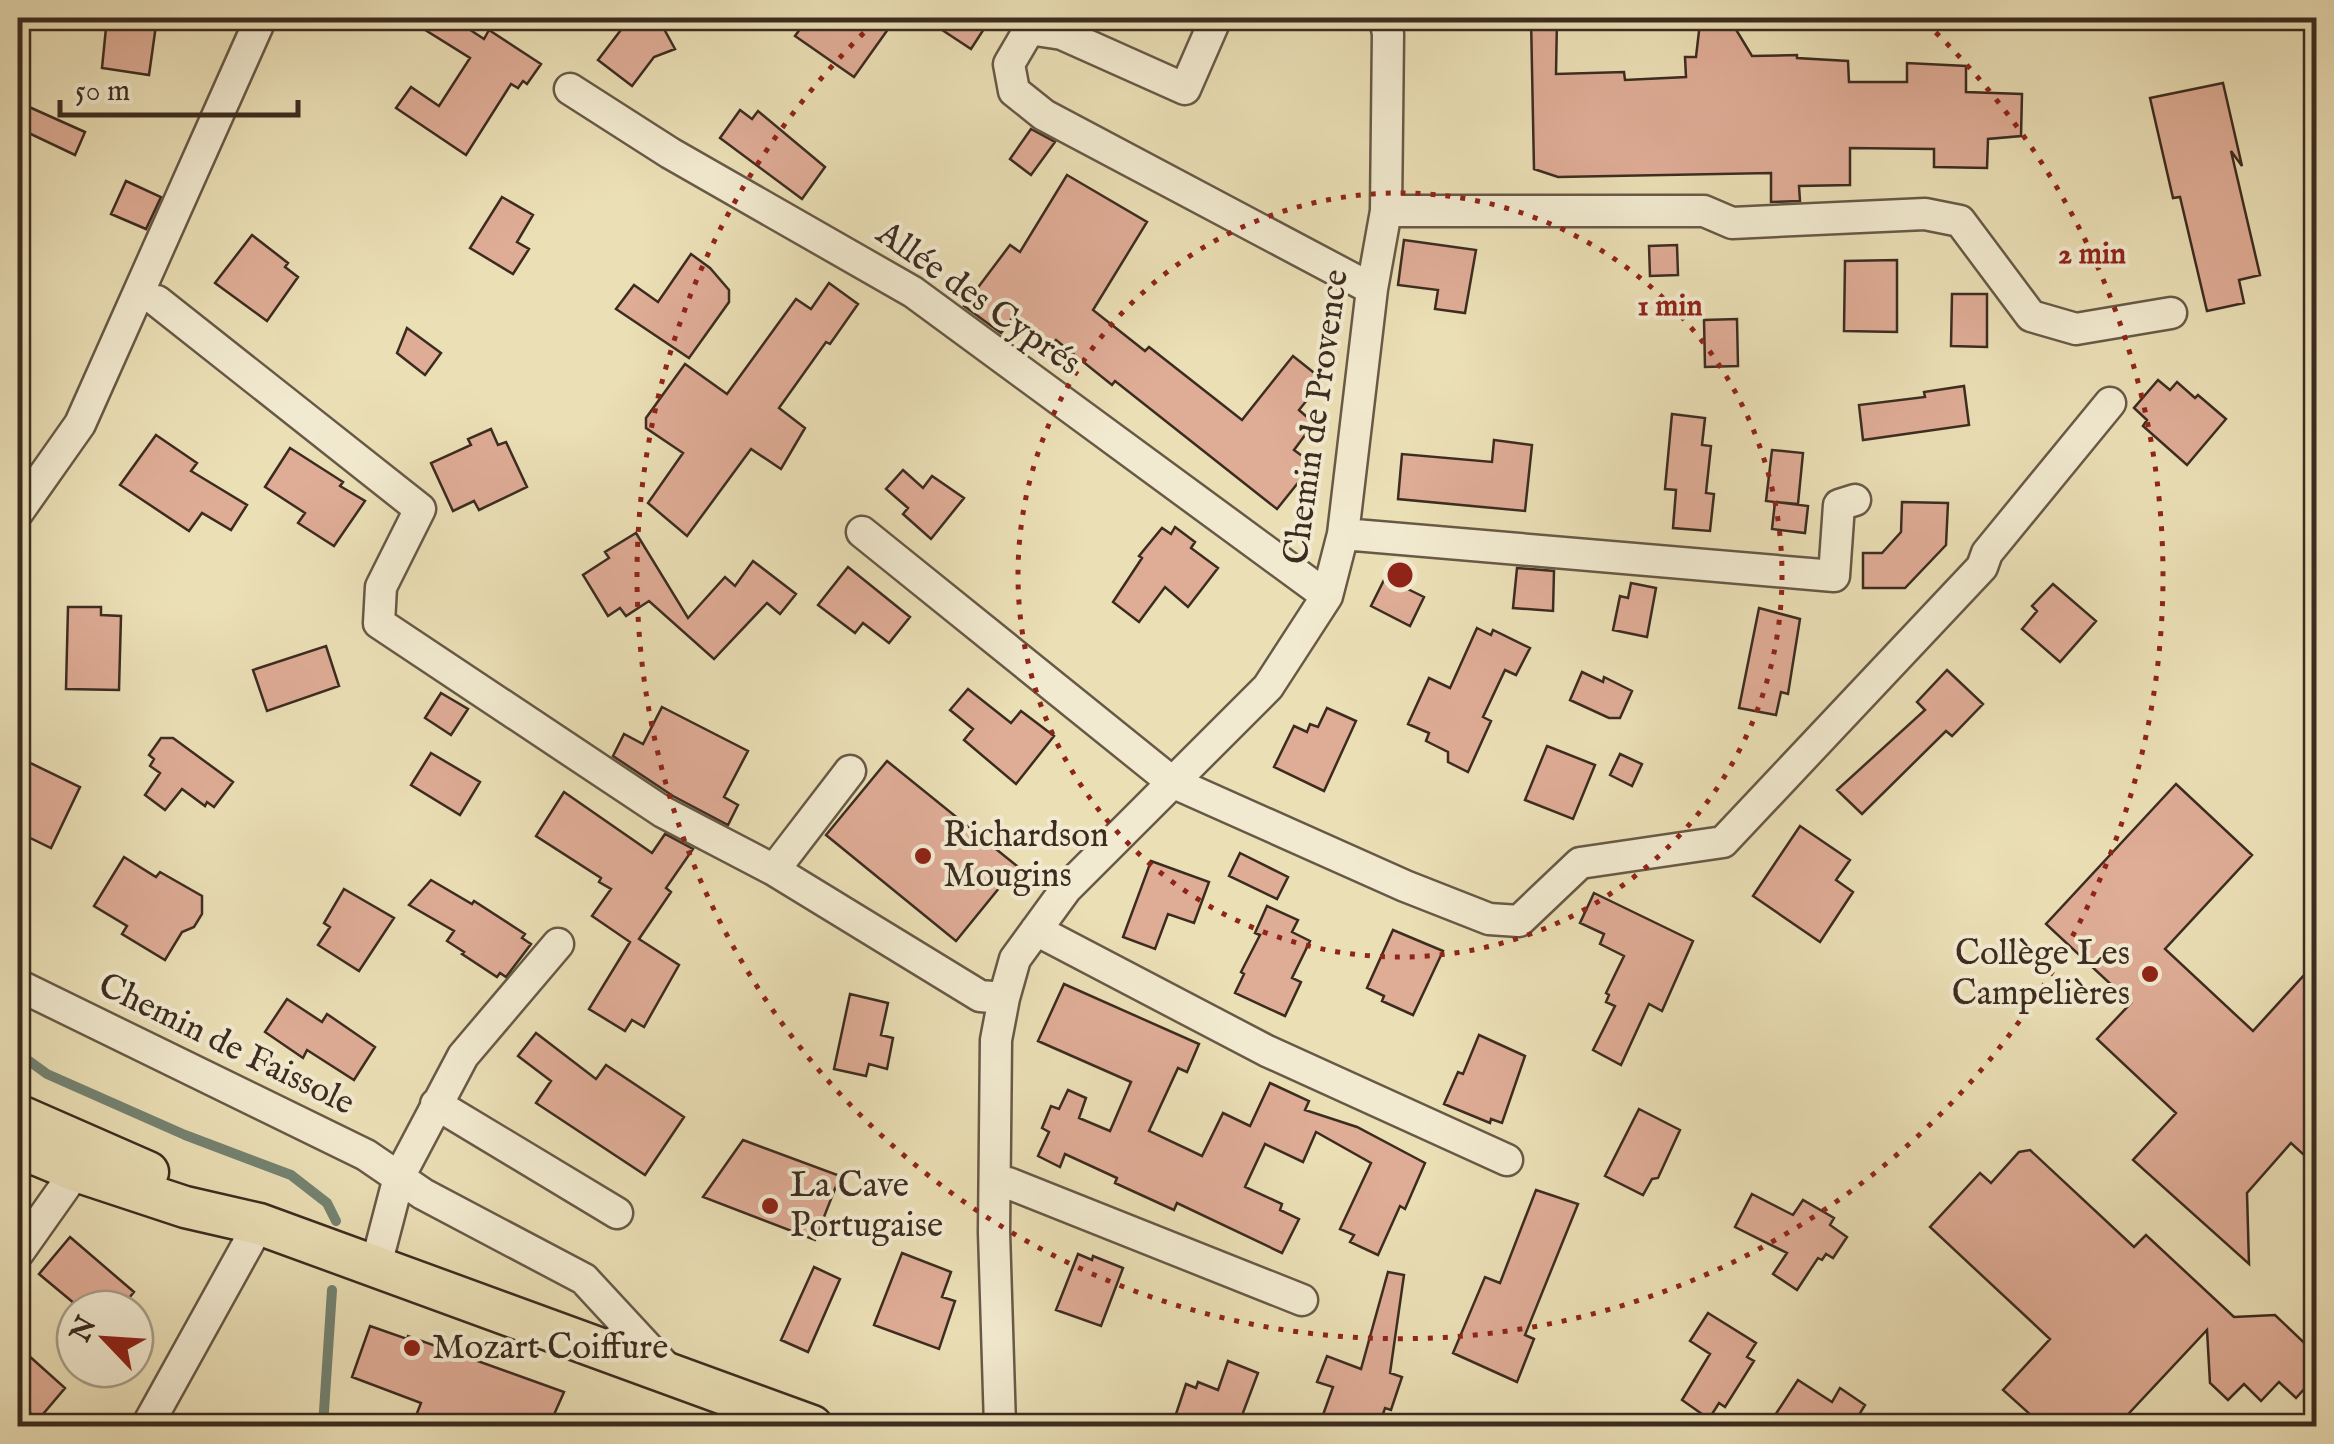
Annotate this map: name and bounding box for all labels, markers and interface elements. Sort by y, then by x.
scale bar [60,55,298,117]
text: 50 m [75,73,130,111]
street label: Allée des Cyprés [866,211,1089,386]
text: 2 min [2058,236,2126,274]
street label: Chemin de Provence [1274,267,1360,567]
text: 1 min [1638,288,1702,326]
centre of rings [1382,557,1418,593]
place label: Richardson Mougins [943,814,1109,899]
marker: Richardson Mougins [912,845,934,867]
place label: Collège Les Campelières [1952,932,2130,1017]
street label: Chemin de Faissole [90,963,362,1127]
marker: Collège Les Campelières [2139,963,2161,985]
place label: La Cave Portugaise [790,1164,943,1249]
marker: La Cave Portugaise [759,1195,781,1217]
north arrow [55,1289,155,1389]
text: N [63,1311,106,1349]
place label: Mozart Coiffure [432,1326,668,1371]
marker: Mozart Coiffure [401,1337,423,1359]

